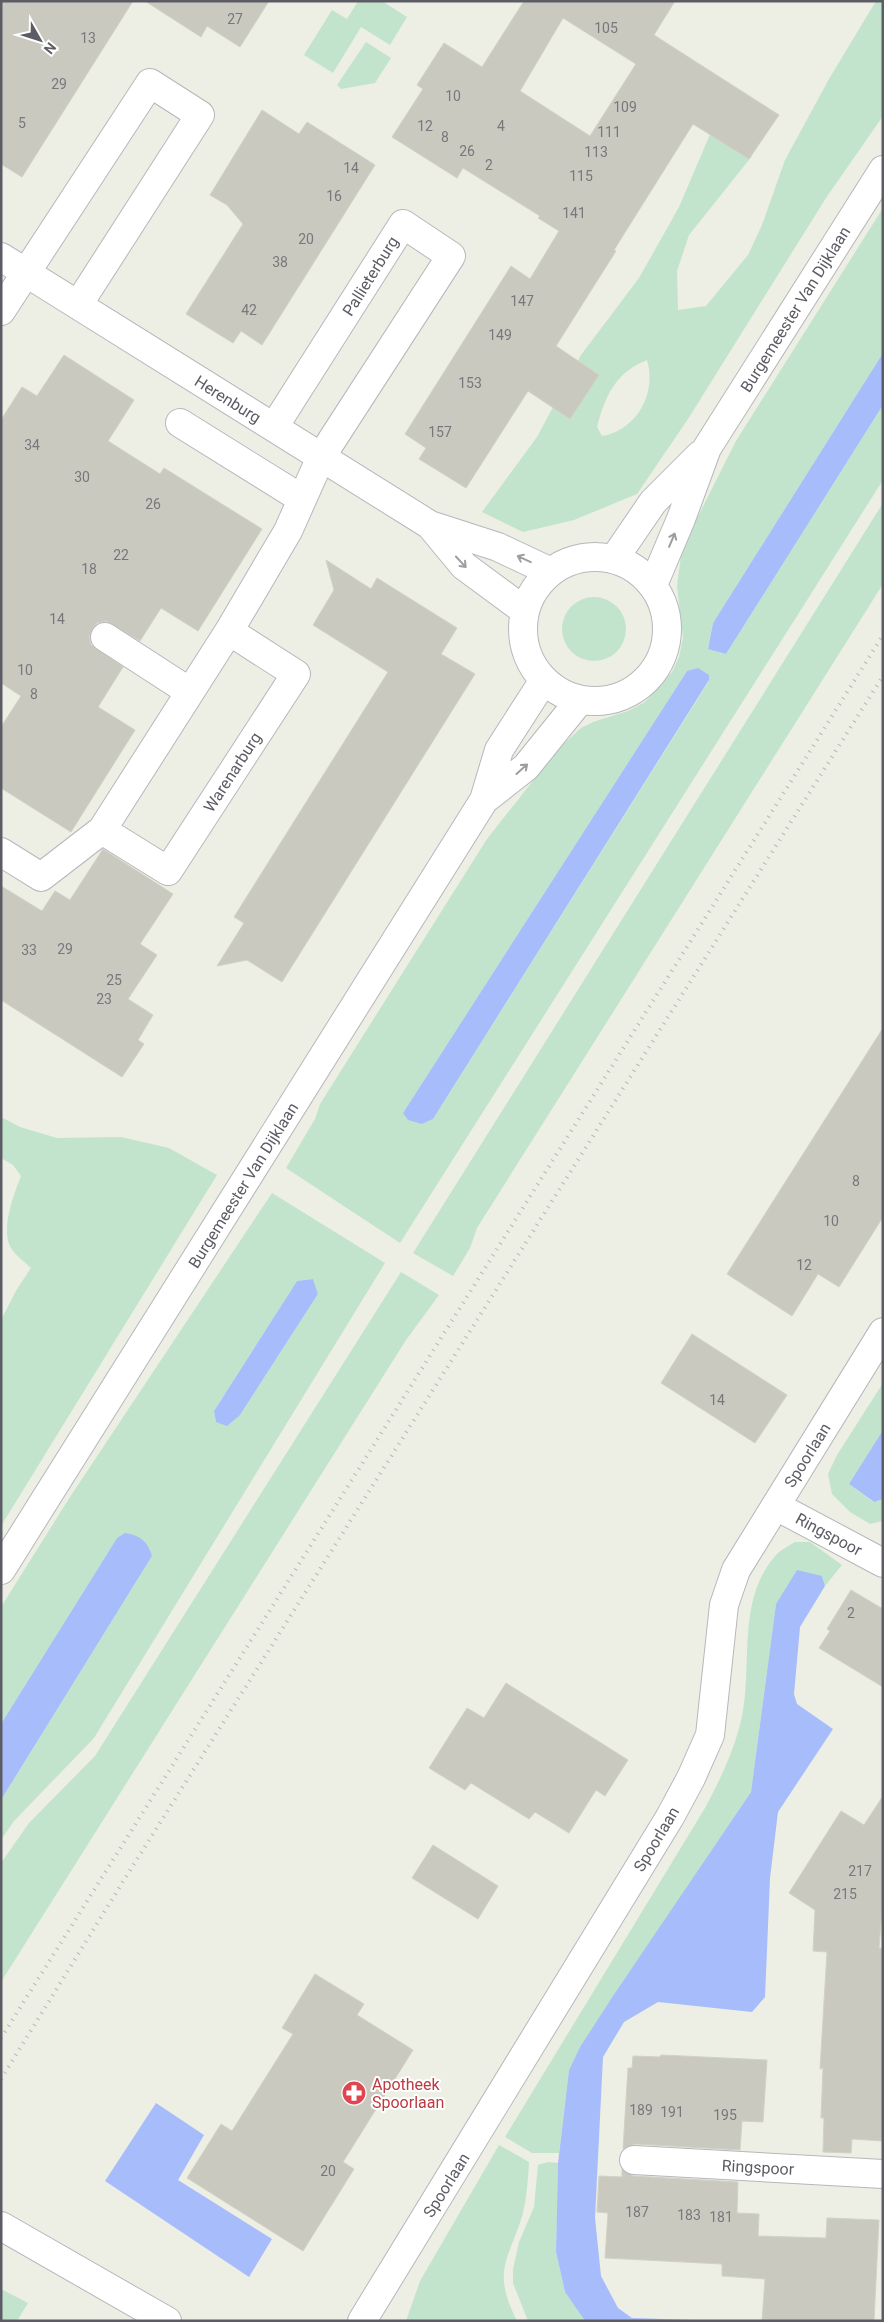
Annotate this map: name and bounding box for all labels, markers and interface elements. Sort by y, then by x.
house number: 27 [227,11,243,27]
north arrow [15,15,65,65]
house number: 105 [594,20,618,36]
house number: 13 [80,30,96,46]
text: N [41,39,59,57]
house number: 29 [51,76,67,92]
house number: 10 [445,88,461,104]
house number: 109 [613,99,637,115]
house number: 5 [18,115,26,131]
house number: 12 [417,118,433,134]
house number: 4 [497,118,505,134]
house number: 111 [597,124,621,140]
house number: 8 [441,129,449,145]
house number: 26 [459,143,475,159]
house number: 113 [584,144,608,160]
house number: 2 [485,157,493,173]
house number: 14 [343,160,359,176]
house number: 115 [569,168,593,184]
house number: 16 [326,188,342,204]
house number: 141 [562,205,586,221]
street label: Burgemeester Van Dijklaan [737,223,854,396]
house number: 20 [298,231,314,247]
street label: Pallieterburg [339,233,402,319]
house number: 38 [272,254,288,270]
house number: 147 [510,293,534,309]
house number: 42 [241,302,257,318]
house number: 149 [488,327,512,343]
street label: Herenburg [191,372,264,427]
house number: 153 [458,375,482,391]
house number: 157 [428,424,452,440]
house number: 34 [24,437,40,453]
house number: 30 [74,469,90,485]
house number: 26 [145,496,161,512]
one-way arrow [668,533,678,548]
house number: 22 [113,547,129,563]
one-way arrow [517,554,532,564]
one-way arrow [455,555,467,568]
house number: 18 [81,561,97,577]
house number: 14 [49,611,65,627]
house number: 10 [17,662,33,678]
house number: 8 [30,686,38,702]
street label: Warenarburg [200,729,265,816]
one-way arrow [516,763,529,775]
house number: 29 [57,941,73,957]
house number: 33 [21,942,37,958]
house number: 25 [106,972,122,988]
house number: 23 [96,991,112,1007]
street label: Burgemeester Van Dijklaan [185,1099,302,1272]
house number: 8 [852,1173,860,1189]
house number: 10 [823,1213,839,1229]
house number: 12 [796,1257,812,1273]
house number: 14 [709,1392,725,1408]
street label: Spoorlaan [780,1420,835,1491]
street label: Ringspoor [792,1509,866,1560]
house number: 2 [847,1605,855,1621]
street label: Spoorlaan [630,1803,683,1875]
house number: 217 [848,1863,872,1879]
house number: 215 [833,1886,857,1902]
place label: Apotheek Spoorlaan [372,2075,444,2112]
pharmacy icon: Apotheek Spoorlaan [341,2080,367,2106]
house number: 189 [629,2102,653,2118]
house number: 191 [660,2104,684,2120]
house number: 195 [713,2107,737,2123]
street label: Spoorlaan [419,2150,474,2221]
street label: Ringspoor [721,2156,795,2179]
house number: 20 [320,2163,336,2179]
house number: 187 [625,2204,649,2220]
house number: 183 [677,2207,701,2223]
house number: 181 [709,2209,733,2225]

